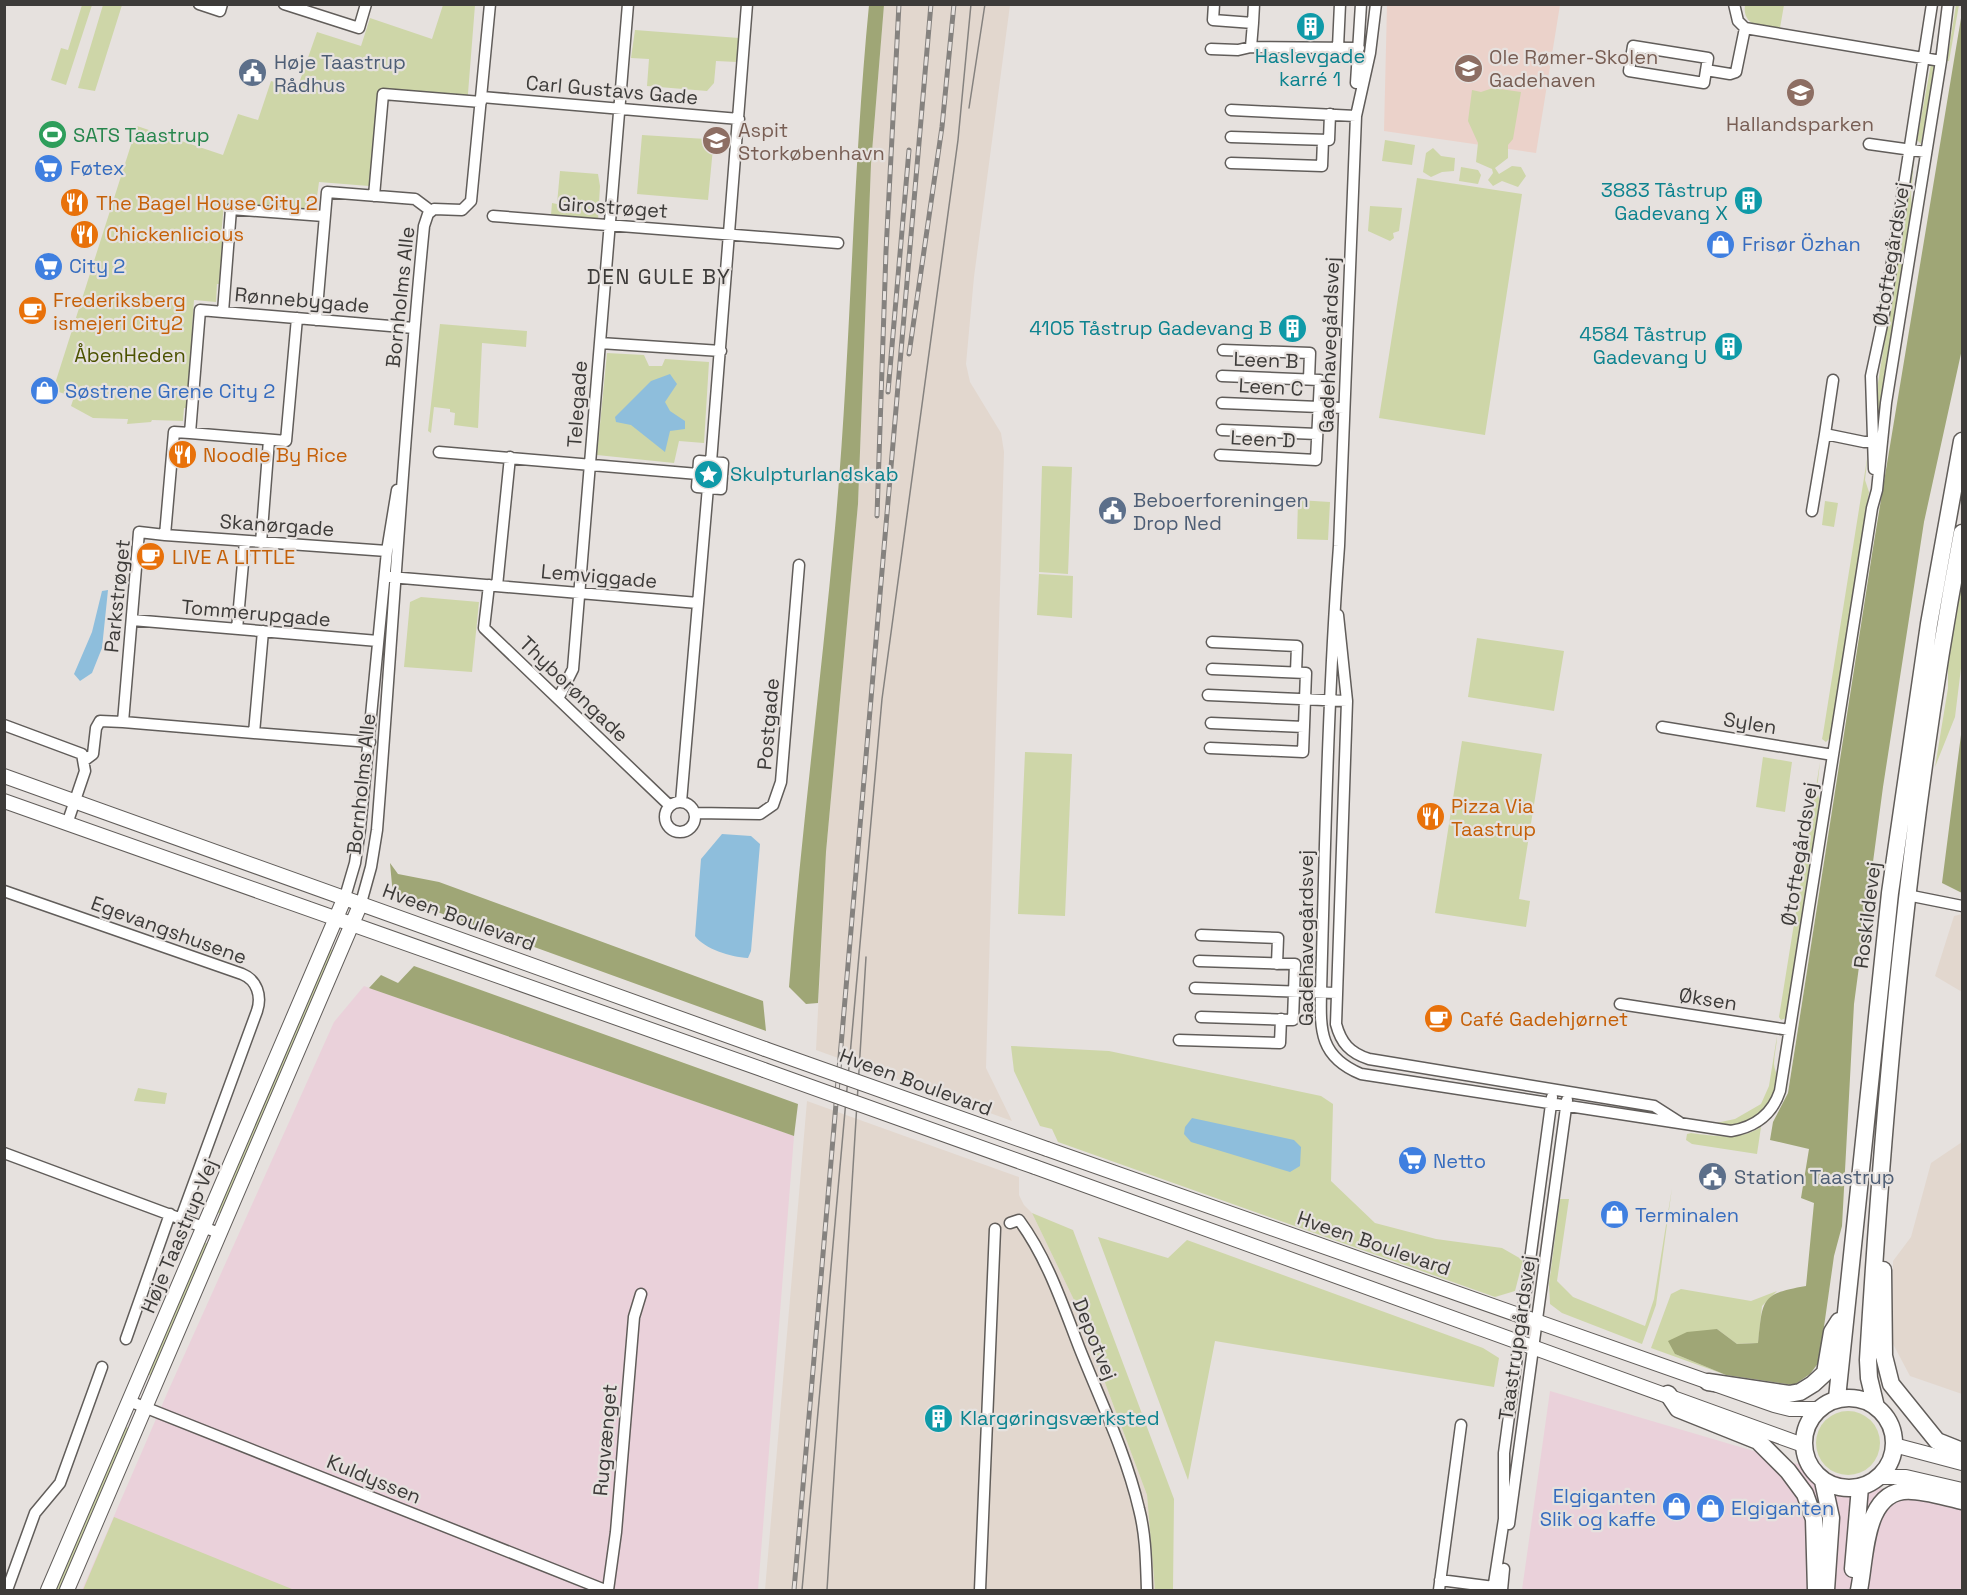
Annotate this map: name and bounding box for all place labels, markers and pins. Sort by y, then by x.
building icon: Haslevgade karré 1 [1294,10,1326,42]
place label: Haslevgade karré 1 [1255,43,1365,92]
place label: Ole Rømer-Skolen Gadehaven [1489,44,1658,93]
place label: Høje Taastrup Rådhus [274,49,406,98]
school or university icon: Ole Rømer-Skolen Gadehaven [1452,52,1484,84]
public building icon: Høje Taastrup Rådhus [237,57,269,89]
school or university icon: Hallandsparken [1784,77,1816,109]
place label: Hallandsparken [1726,111,1874,137]
place label: Aspit Storkøbenhavn [738,117,885,166]
sports icon: SATS Taastrup [36,119,68,151]
place label: SATS Taastrup [73,122,210,148]
school or university icon: Aspit Storkøbenhavn [701,125,733,157]
supermarket icon: Føtex [33,152,65,184]
place label: Føtex [70,155,125,181]
place label: 3883 Tåstrup Gadevang X [1601,177,1728,226]
building icon: 3883 Tåstrup Gadevang X [1733,185,1765,217]
restaurant icon: The Bagel House City 2 [59,187,91,219]
place label: The Bagel House City 2 [96,190,318,216]
restaurant icon: Chickenlicious [69,218,101,250]
place label: Chickenlicious [106,221,244,247]
shop icon: Frisør Özhan [1705,228,1737,260]
place label: Frisør Özhan [1742,231,1861,257]
supermarket icon: City 2 [32,250,64,282]
place label: City 2 [69,253,125,279]
place label: Frederiksberg ismejeri City2 [53,287,186,336]
cafe icon: Frederiksberg ismejeri City2 [16,295,48,327]
building icon: 4105 Tåstrup Gadevang B [1277,312,1309,344]
place label: 4105 Tåstrup Gadevang B [1029,315,1272,341]
place label: 4584 Tåstrup Gadevang U [1579,321,1707,370]
building icon: 4584 Tåstrup Gadevang U [1712,330,1744,362]
shop icon: Søstrene Grene City 2 [28,375,60,407]
place label: Søstrene Grene City 2 [65,378,275,404]
restaurant icon: Noodle By Rice [166,439,198,471]
place label: Noodle By Rice [203,442,348,468]
place icon: Skulpturlandskab [693,458,725,490]
place label: Skulpturlandskab [730,461,899,487]
place label: Beboerforeningen Drop Ned [1133,487,1309,536]
public building icon: Beboerforeningen Drop Ned [1096,495,1128,527]
cafe icon: LIVE A LITTLE [135,541,167,573]
place label: LIVE A LITTLE [172,544,295,570]
place label: Pizza Via Taastrup [1451,793,1536,842]
restaurant icon: Pizza Via Taastrup [1414,801,1446,833]
cafe icon: Café Gadehjørnet [1423,1003,1455,1035]
place label: Café Gadehjørnet [1460,1006,1628,1032]
supermarket icon: Netto [1396,1145,1428,1177]
place label: Netto [1433,1148,1486,1174]
public building icon: Station Taastrup [1697,1161,1729,1193]
place label: Station Taastrup [1734,1164,1895,1190]
shop icon: Terminalen [1598,1199,1630,1231]
place label: Terminalen [1635,1202,1739,1228]
building icon: Klargøringsværksted [923,1402,955,1434]
place label: Klargøringsværksted [960,1405,1160,1431]
place label: Elgiganten Slik og kaffe [1540,1483,1656,1532]
shop icon: Elgiganten Slik og kaffe [1661,1491,1693,1523]
shop icon: Elgiganten [1694,1492,1726,1524]
place label: Elgiganten [1731,1495,1834,1521]

